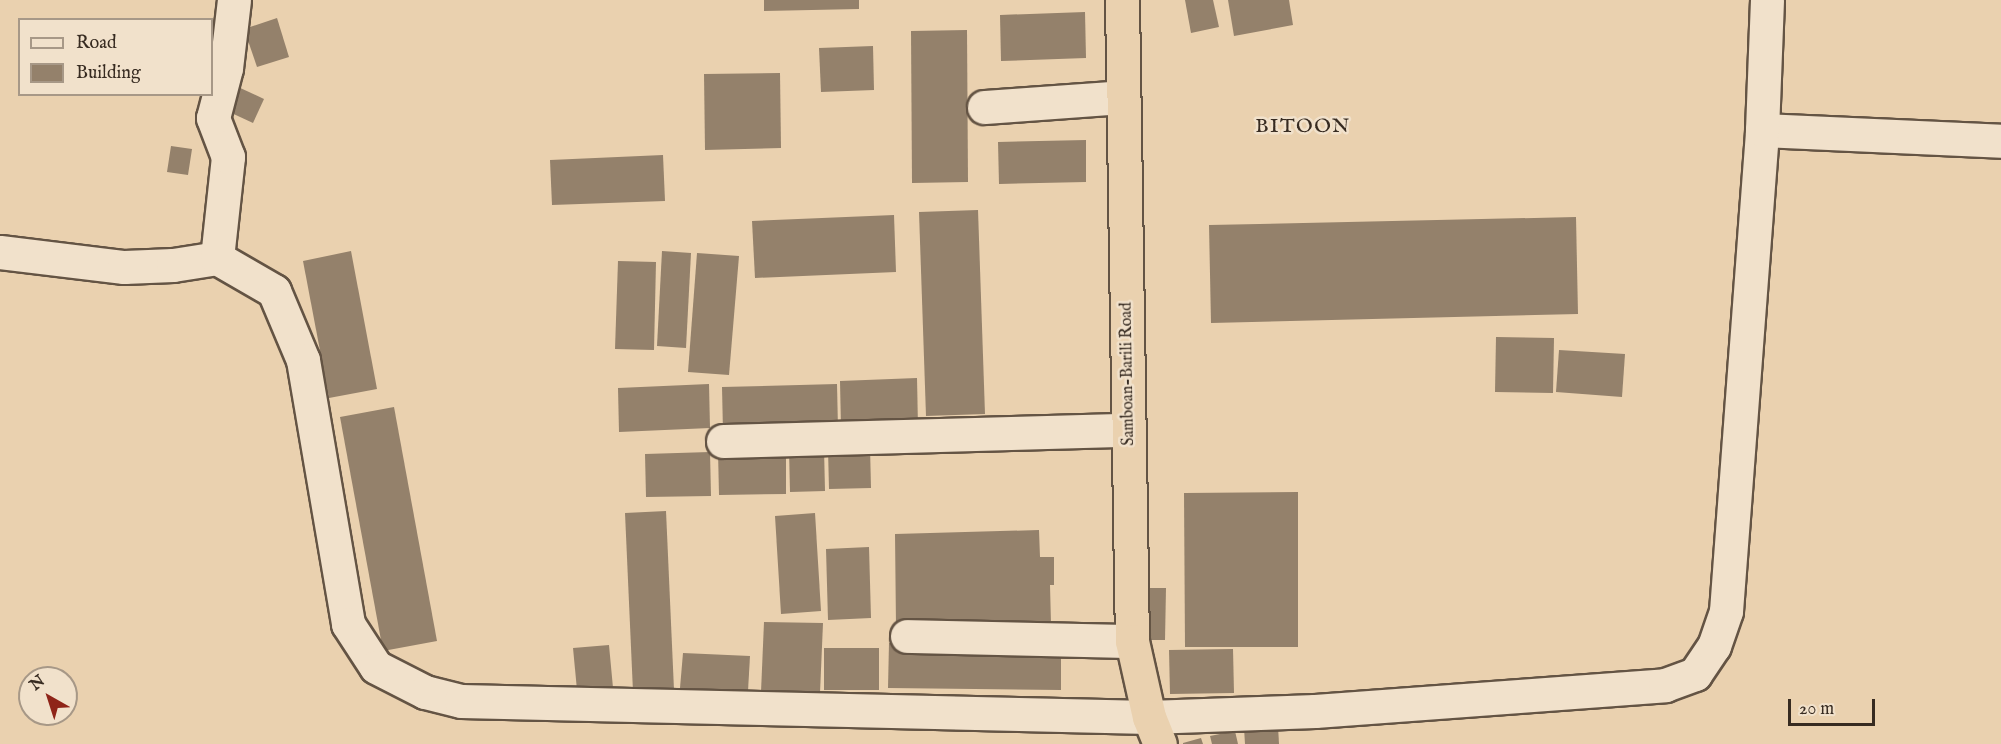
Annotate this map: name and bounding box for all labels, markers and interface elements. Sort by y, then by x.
legend [18,18,213,96]
text: Road [76,32,117,55]
text: Building [76,62,141,85]
district label: BITOON [1255,114,1351,138]
street label: Samboan-Barili Road [1117,302,1139,446]
north arrow [18,666,78,726]
text: N [26,671,50,696]
scale bar [1791,687,1878,725]
text: 20 m [1799,698,1834,721]

